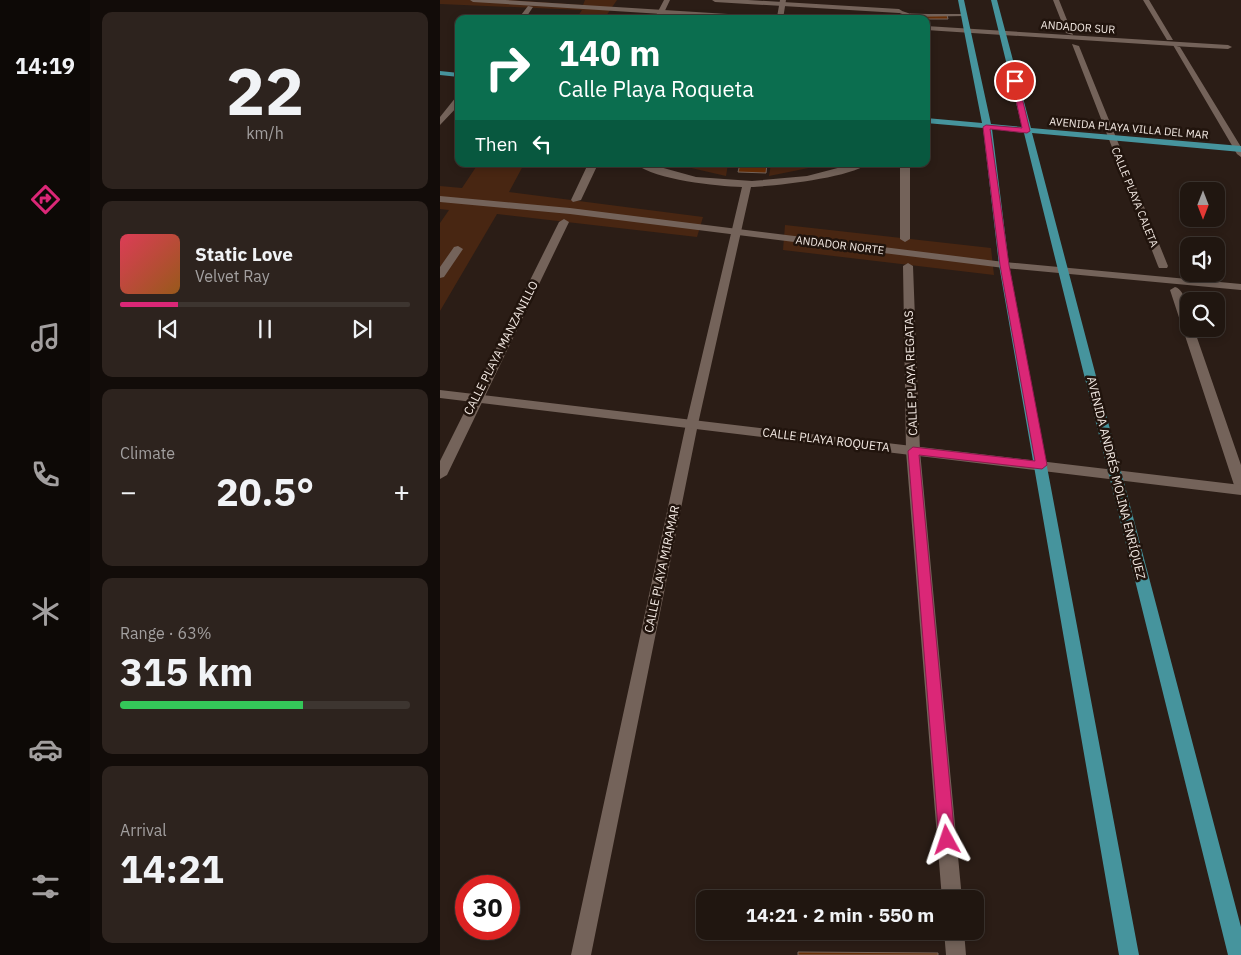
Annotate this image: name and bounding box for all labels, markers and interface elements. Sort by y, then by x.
street label: ANDADOR SUR [1040,17,1116,37]
text: 140 m [558,30,661,76]
icon: right [475,35,540,100]
text: 22 [226,48,304,133]
text: 14:19 [15,51,75,80]
pin [994,60,1036,102]
icon: arrive [1001,67,1029,95]
text: Calle Playa Roqueta [558,74,754,103]
street label: AVENIDA PLAYA VILLA DEL MAR [1049,114,1209,142]
text: km/h [246,123,284,143]
icon: left [528,130,556,158]
text: Then [475,132,518,156]
street label: CALLE PLAYA CALETA [1109,145,1161,249]
icon: directions [28,182,63,217]
north arrow [1180,182,1225,228]
map controls [1180,182,1225,337]
street label: ANDADOR NORTE [795,233,885,257]
button: sound [1180,237,1225,282]
text: Static Love [195,242,293,266]
text: Velvet Ray [195,266,270,286]
street label: CALLE PLAYA MANZANILLO [460,278,541,417]
button: search [1180,292,1225,337]
street label: CALLE PLAYA REGATAS [901,310,920,436]
icon: previous [154,315,182,343]
icon: pause [251,315,279,343]
icon: next [348,315,376,343]
icon: music [28,320,63,355]
street label: AVENIDA ANDRÉS MOLINA ENRÍQUEZ [1084,375,1149,581]
street label: CALLE PLAYA ROQUETA [762,424,891,455]
text: Climate [120,443,175,463]
icon: phone [28,457,63,492]
text: 20.5° [216,467,314,516]
text: − [120,473,137,510]
text: + [393,473,410,510]
street label: CALLE PLAYA MIRAMAR [641,504,682,634]
icon: climate [28,594,63,629]
text: Range · 63% [120,623,212,643]
text: 315 km [120,647,253,696]
icon: car [28,732,63,767]
position arrow [920,813,972,865]
text: Arrival [120,820,167,840]
text: 14:21 [120,844,224,893]
icon: filters [28,869,63,904]
speed limit sign: 30 [455,875,520,940]
text: 14:21 · 2 min · 550 m [746,903,934,927]

